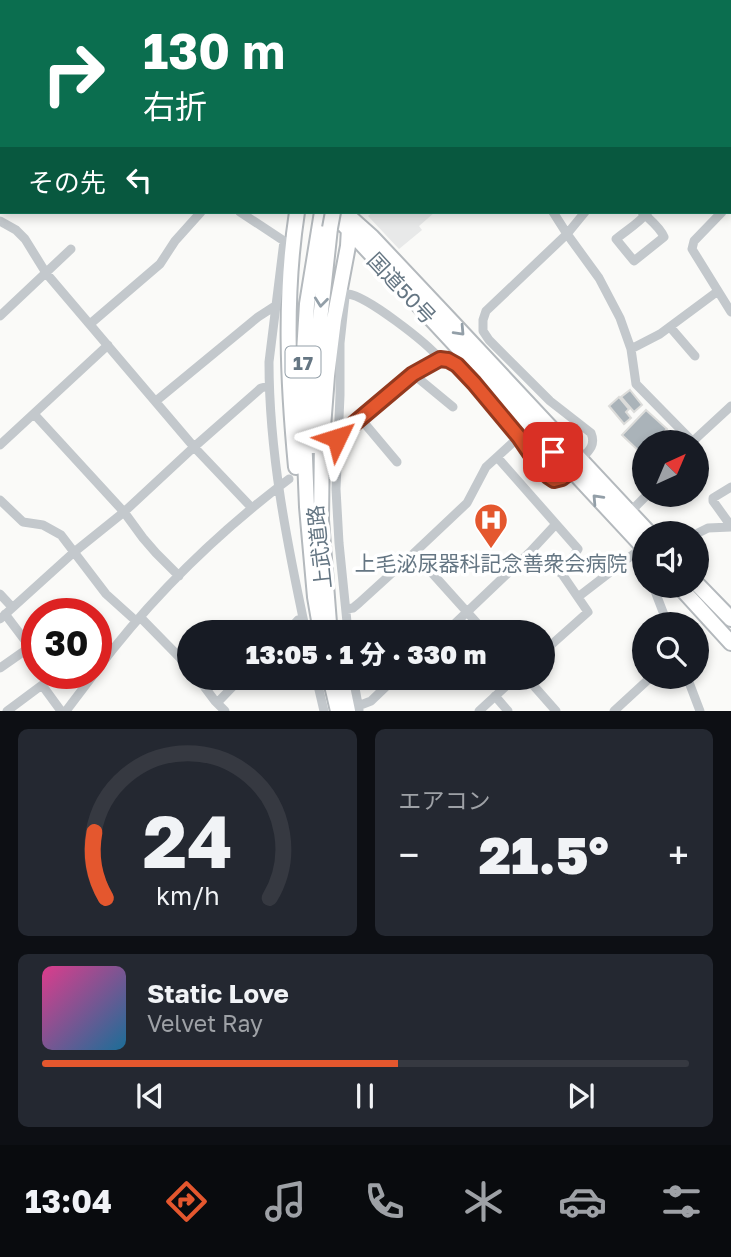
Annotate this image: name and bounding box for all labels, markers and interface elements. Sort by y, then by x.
text: 130 m [143,21,285,80]
icon: right [28,28,119,119]
text: 右折 [143,87,207,125]
icon: left [120,161,158,199]
text: その先 [28,167,106,198]
street label: 国道50号 [362,247,442,329]
one-way arrow [314,296,329,308]
one-way arrow [452,323,465,336]
road number: 17 [286,346,320,378]
position arrow [300,401,374,475]
pin [523,422,583,482]
north arrow [632,430,709,508]
map controls [632,430,709,689]
icon: arrive [534,433,572,471]
one-way arrow [593,494,606,507]
hospital icon: 上毛泌尿器科記念善衆会病院 [472,501,510,550]
street label: 上武道路 [302,504,336,590]
button: sound [632,521,709,598]
place label: 上毛泌尿器科記念善衆会病院 [355,550,628,576]
speed limit sign: 30 [21,598,112,689]
button: search [632,612,709,689]
text: 13:05 · 1 分 · 330 m [246,639,486,670]
text: エアコン [399,786,491,814]
text: 24 [142,798,232,885]
text: 21.5° [479,823,609,885]
text: − [399,832,419,877]
text: + [668,832,689,877]
text: km/h [155,880,219,911]
text: Static Love [147,978,289,1009]
text: Velvet Ray [147,1009,263,1037]
icon: previous [131,1077,169,1115]
icon: pause [346,1077,384,1115]
icon: next [562,1077,600,1115]
icon: directions [162,1177,211,1226]
icon: music [261,1177,310,1226]
icon: phone [360,1177,409,1226]
icon: climate [459,1177,508,1226]
icon: car [558,1177,607,1226]
icon: filters [657,1177,706,1226]
text: 13:04 [25,1182,112,1220]

